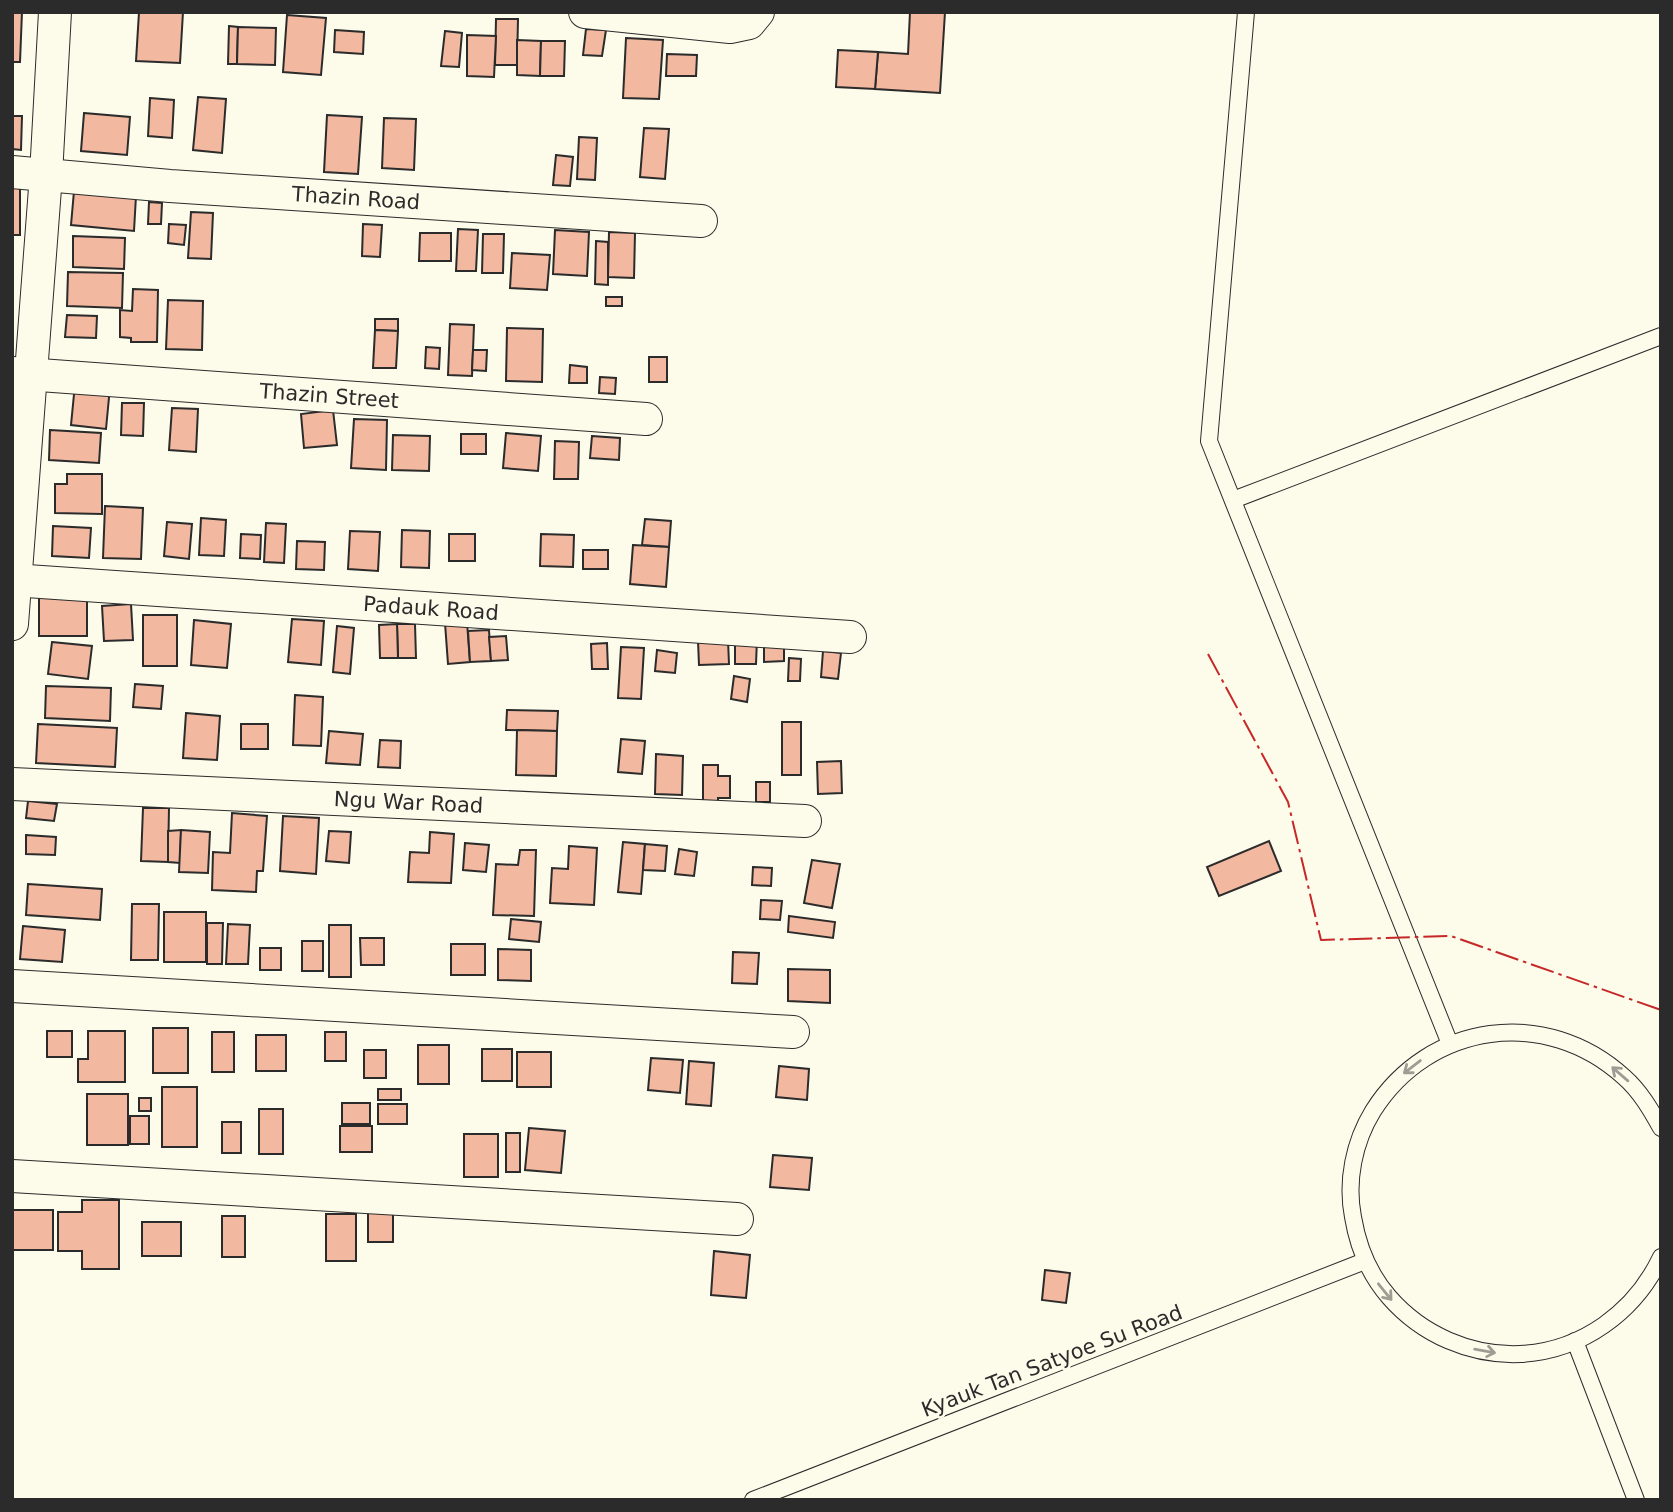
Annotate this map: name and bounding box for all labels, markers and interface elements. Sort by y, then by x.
street label: Thazin Road [290,182,421,214]
street label: Thazin Street [258,379,400,413]
street label: Padauk Road [363,592,500,625]
street label: Ngu War Road [333,787,484,818]
one-way arrow [1403,1060,1421,1075]
one-way arrow [1611,1066,1629,1082]
one-way arrow [1377,1282,1393,1300]
street label: Kyauk Tan Satyoe Su Road [918,1300,1186,1422]
one-way arrow [1473,1345,1496,1358]

